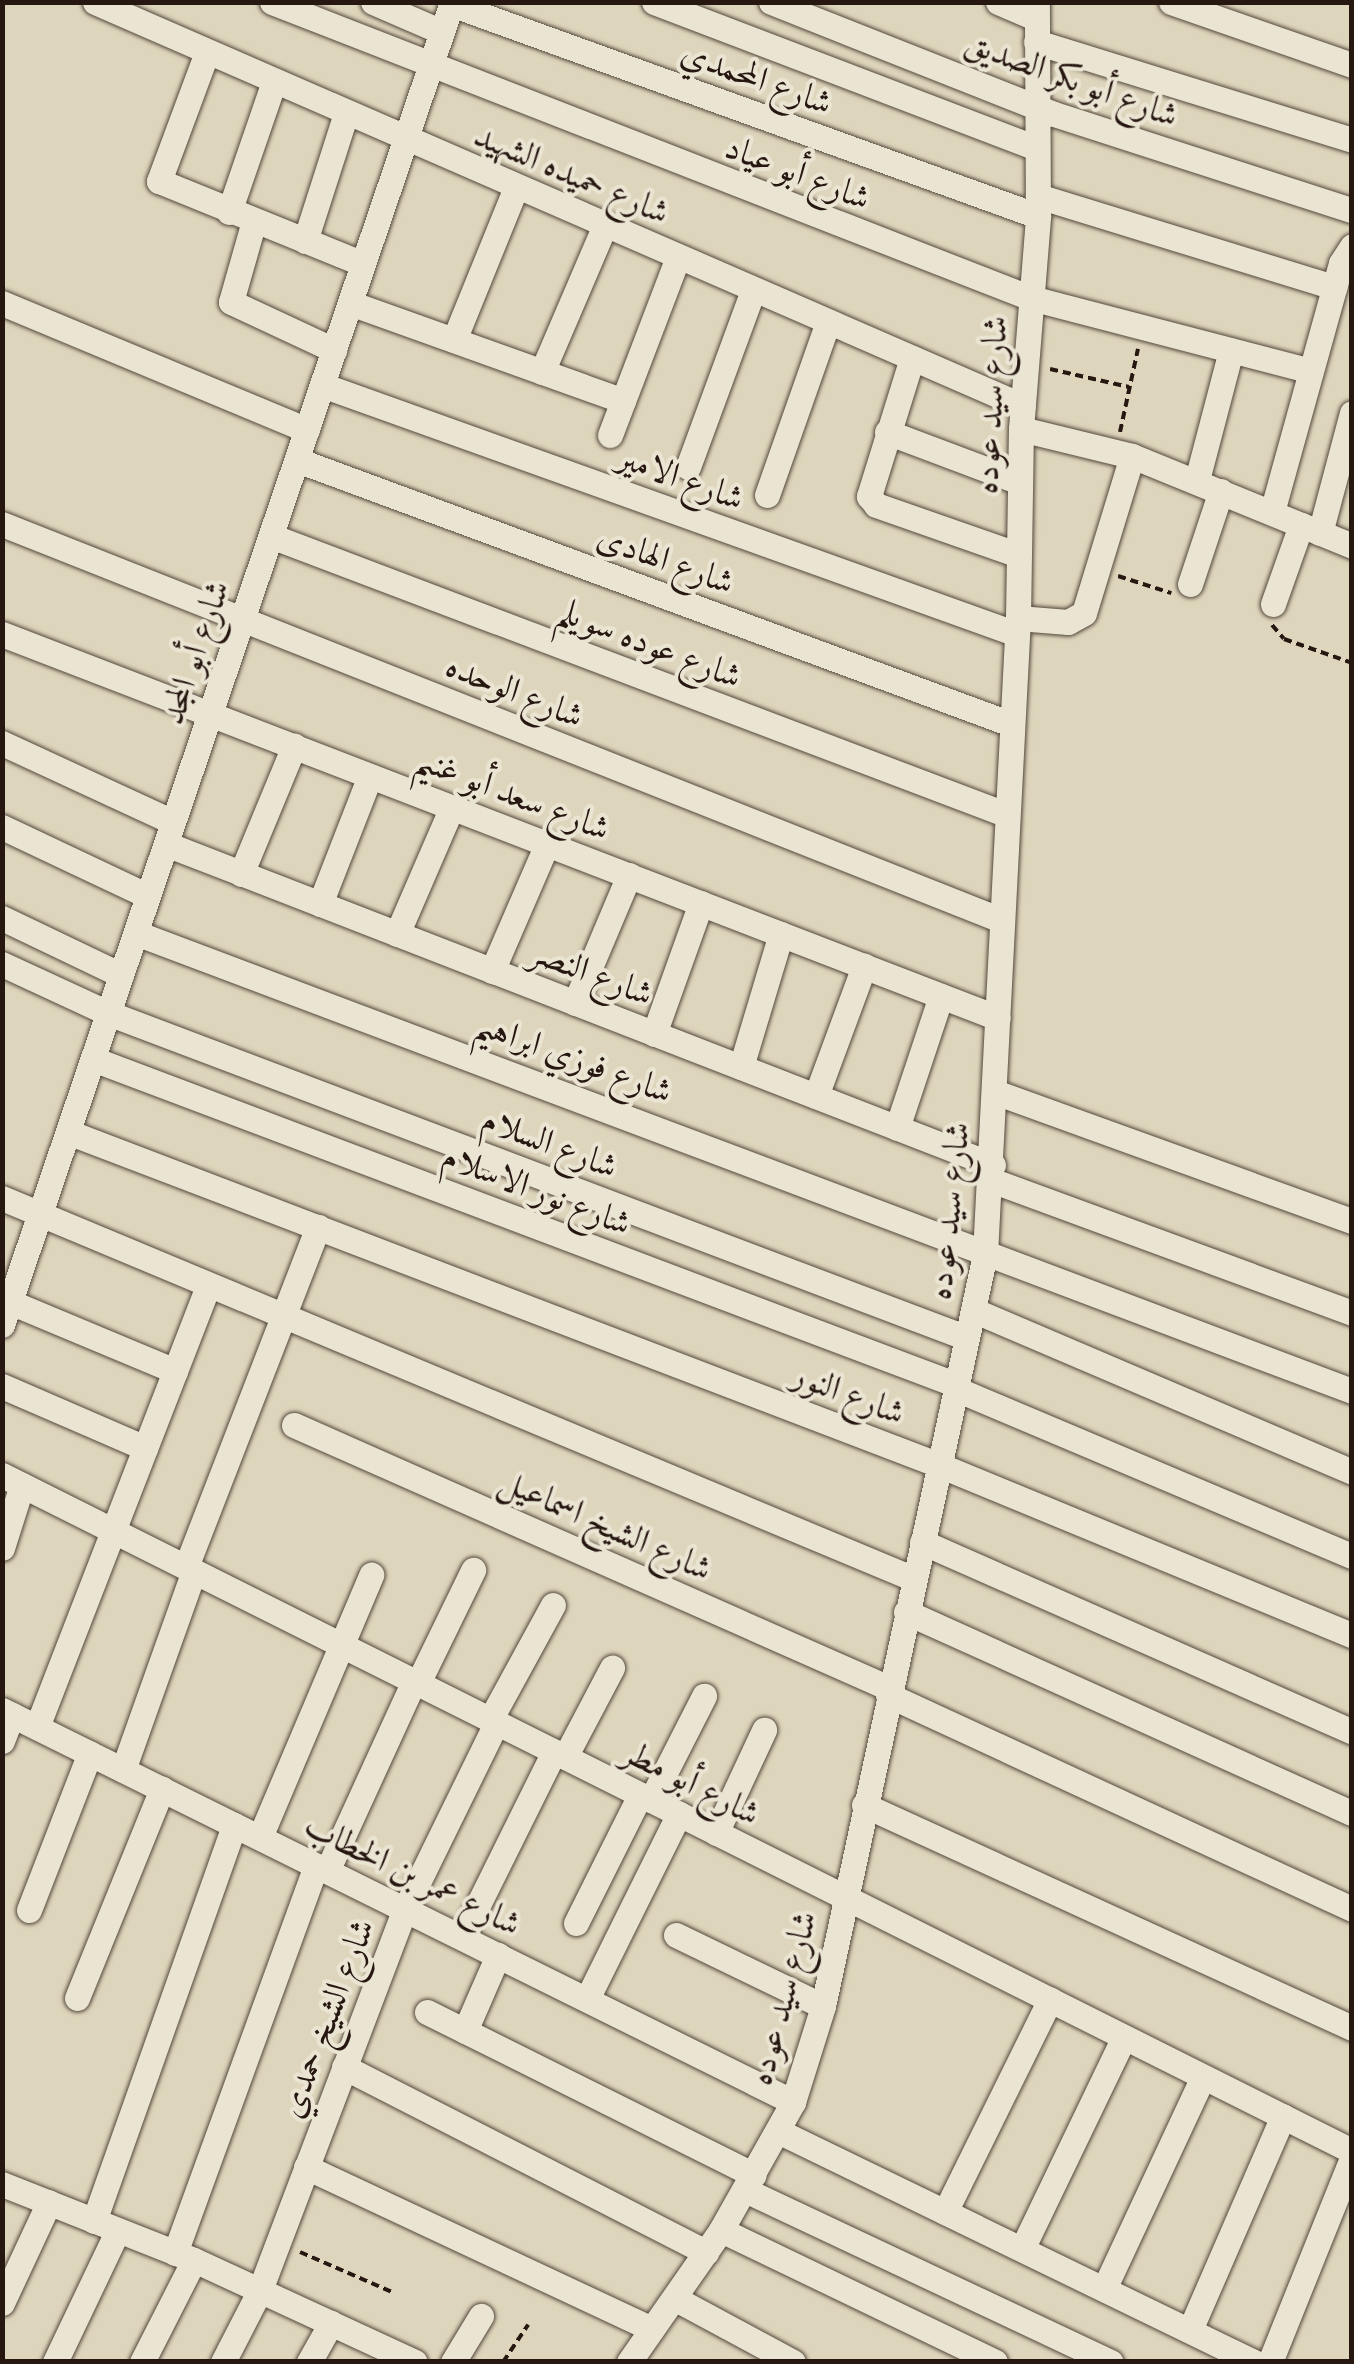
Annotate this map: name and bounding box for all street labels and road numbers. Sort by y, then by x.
street label: شارع أبو بكر الصديق [960,20,1184,136]
street label: شارع المحمدي [676,30,838,124]
street label: شارع حميده الشهيد [468,113,676,233]
street label: شارع أبو عياد [719,125,877,219]
street label: شارع سيد عوده [964,315,1016,495]
street label: شارع الامير [612,435,750,519]
street label: شارع الهادى [592,515,740,603]
street label: شارع أبو المجد [150,575,238,729]
street label: شارع عوده سويلم [552,589,748,697]
street label: شارع الوحده [440,643,590,737]
street label: شارع سعد أبو غنيم [410,737,616,849]
street label: شارع النصر [525,929,659,1015]
street label: شارع فوزي ابراهيم [470,1002,678,1112]
street label: شارع السلام [476,1097,624,1187]
street label: شارع سيد عوده [918,1120,978,1302]
street label: شارع نور الاسلام [437,1134,637,1244]
street label: شارع النور [787,1352,911,1434]
street label: شارع الشيخ اسماعيل [493,1458,719,1590]
street label: شارع أبو مطر [617,1730,767,1834]
street label: شارع عمر بن الخطاب [298,1803,528,1945]
street label: شارع سيد عوده [739,1906,825,2090]
street label: شارع الشيخ حمدي [269,1913,383,2123]

